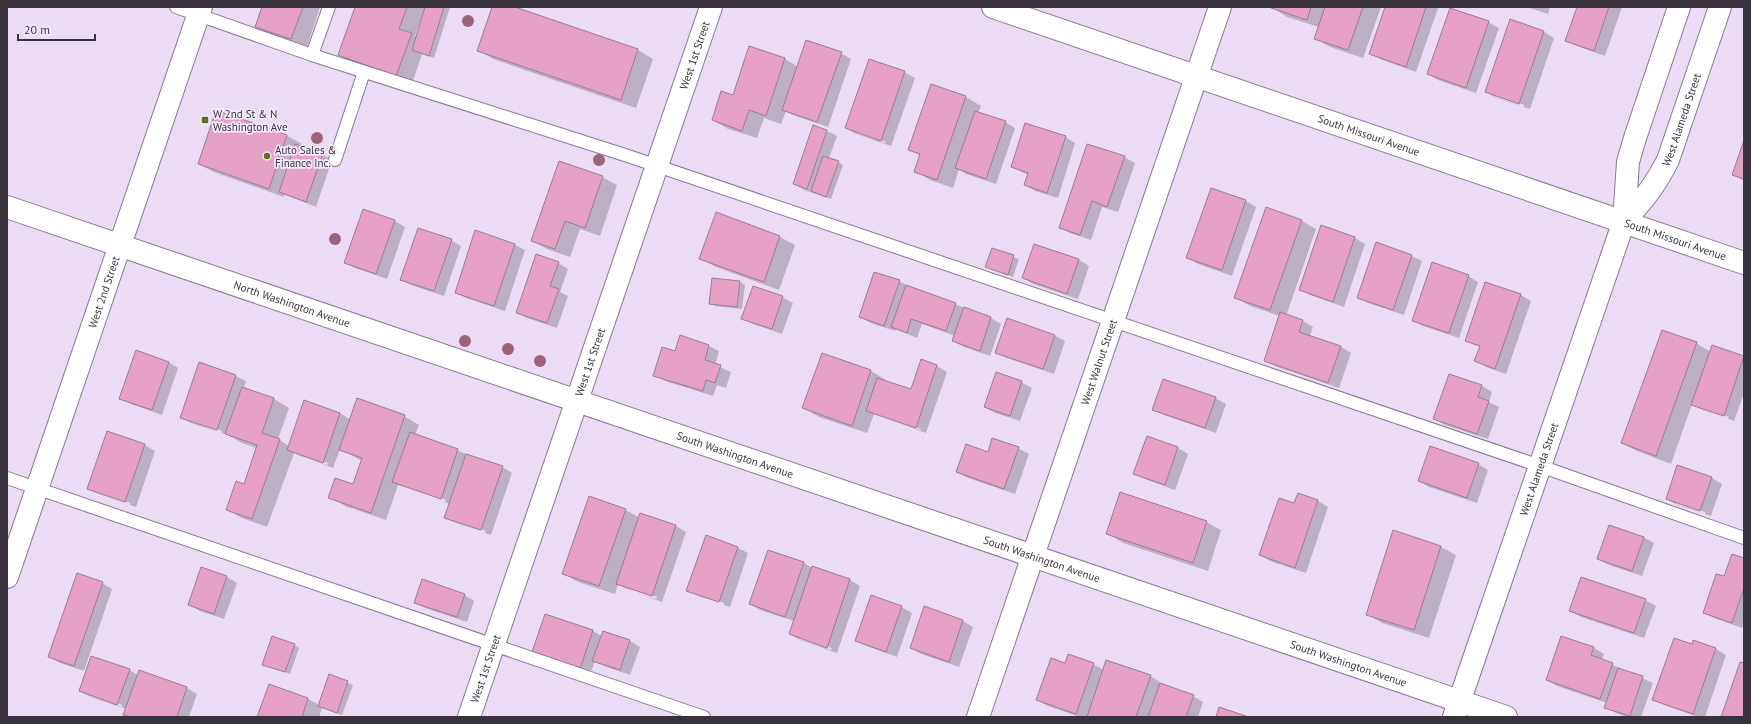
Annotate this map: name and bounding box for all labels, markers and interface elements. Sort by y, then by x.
scale bar [18,16,95,42]
street label: West 1st Street [676,19,713,91]
text: 20 m [24,22,50,37]
street label: West Alameda Street [1659,71,1704,169]
place label: W 2nd St & N Washington Ave [213,107,288,134]
street label: South Missouri Avenue [1316,111,1422,159]
marker: W 2nd St & N Washington Ave [200,115,210,125]
place label: Auto Sales & Finance Inc. [275,143,336,170]
marker: Auto Sales & Finance Inc. [262,151,272,161]
street label: South Missouri Avenue [1623,216,1729,264]
street label: West 2nd Street [85,254,123,330]
street label: North Washington Avenue [232,278,352,330]
street label: West Walnut Street [1078,317,1120,407]
street label: West 1st Street [572,326,608,398]
street label: West Alameda Street [1517,421,1561,517]
street label: South Washington Avenue [675,428,796,481]
street label: South Washington Avenue [982,533,1102,586]
street label: West 1st Street [467,633,504,705]
street label: South Washington Avenue [1288,637,1409,690]

